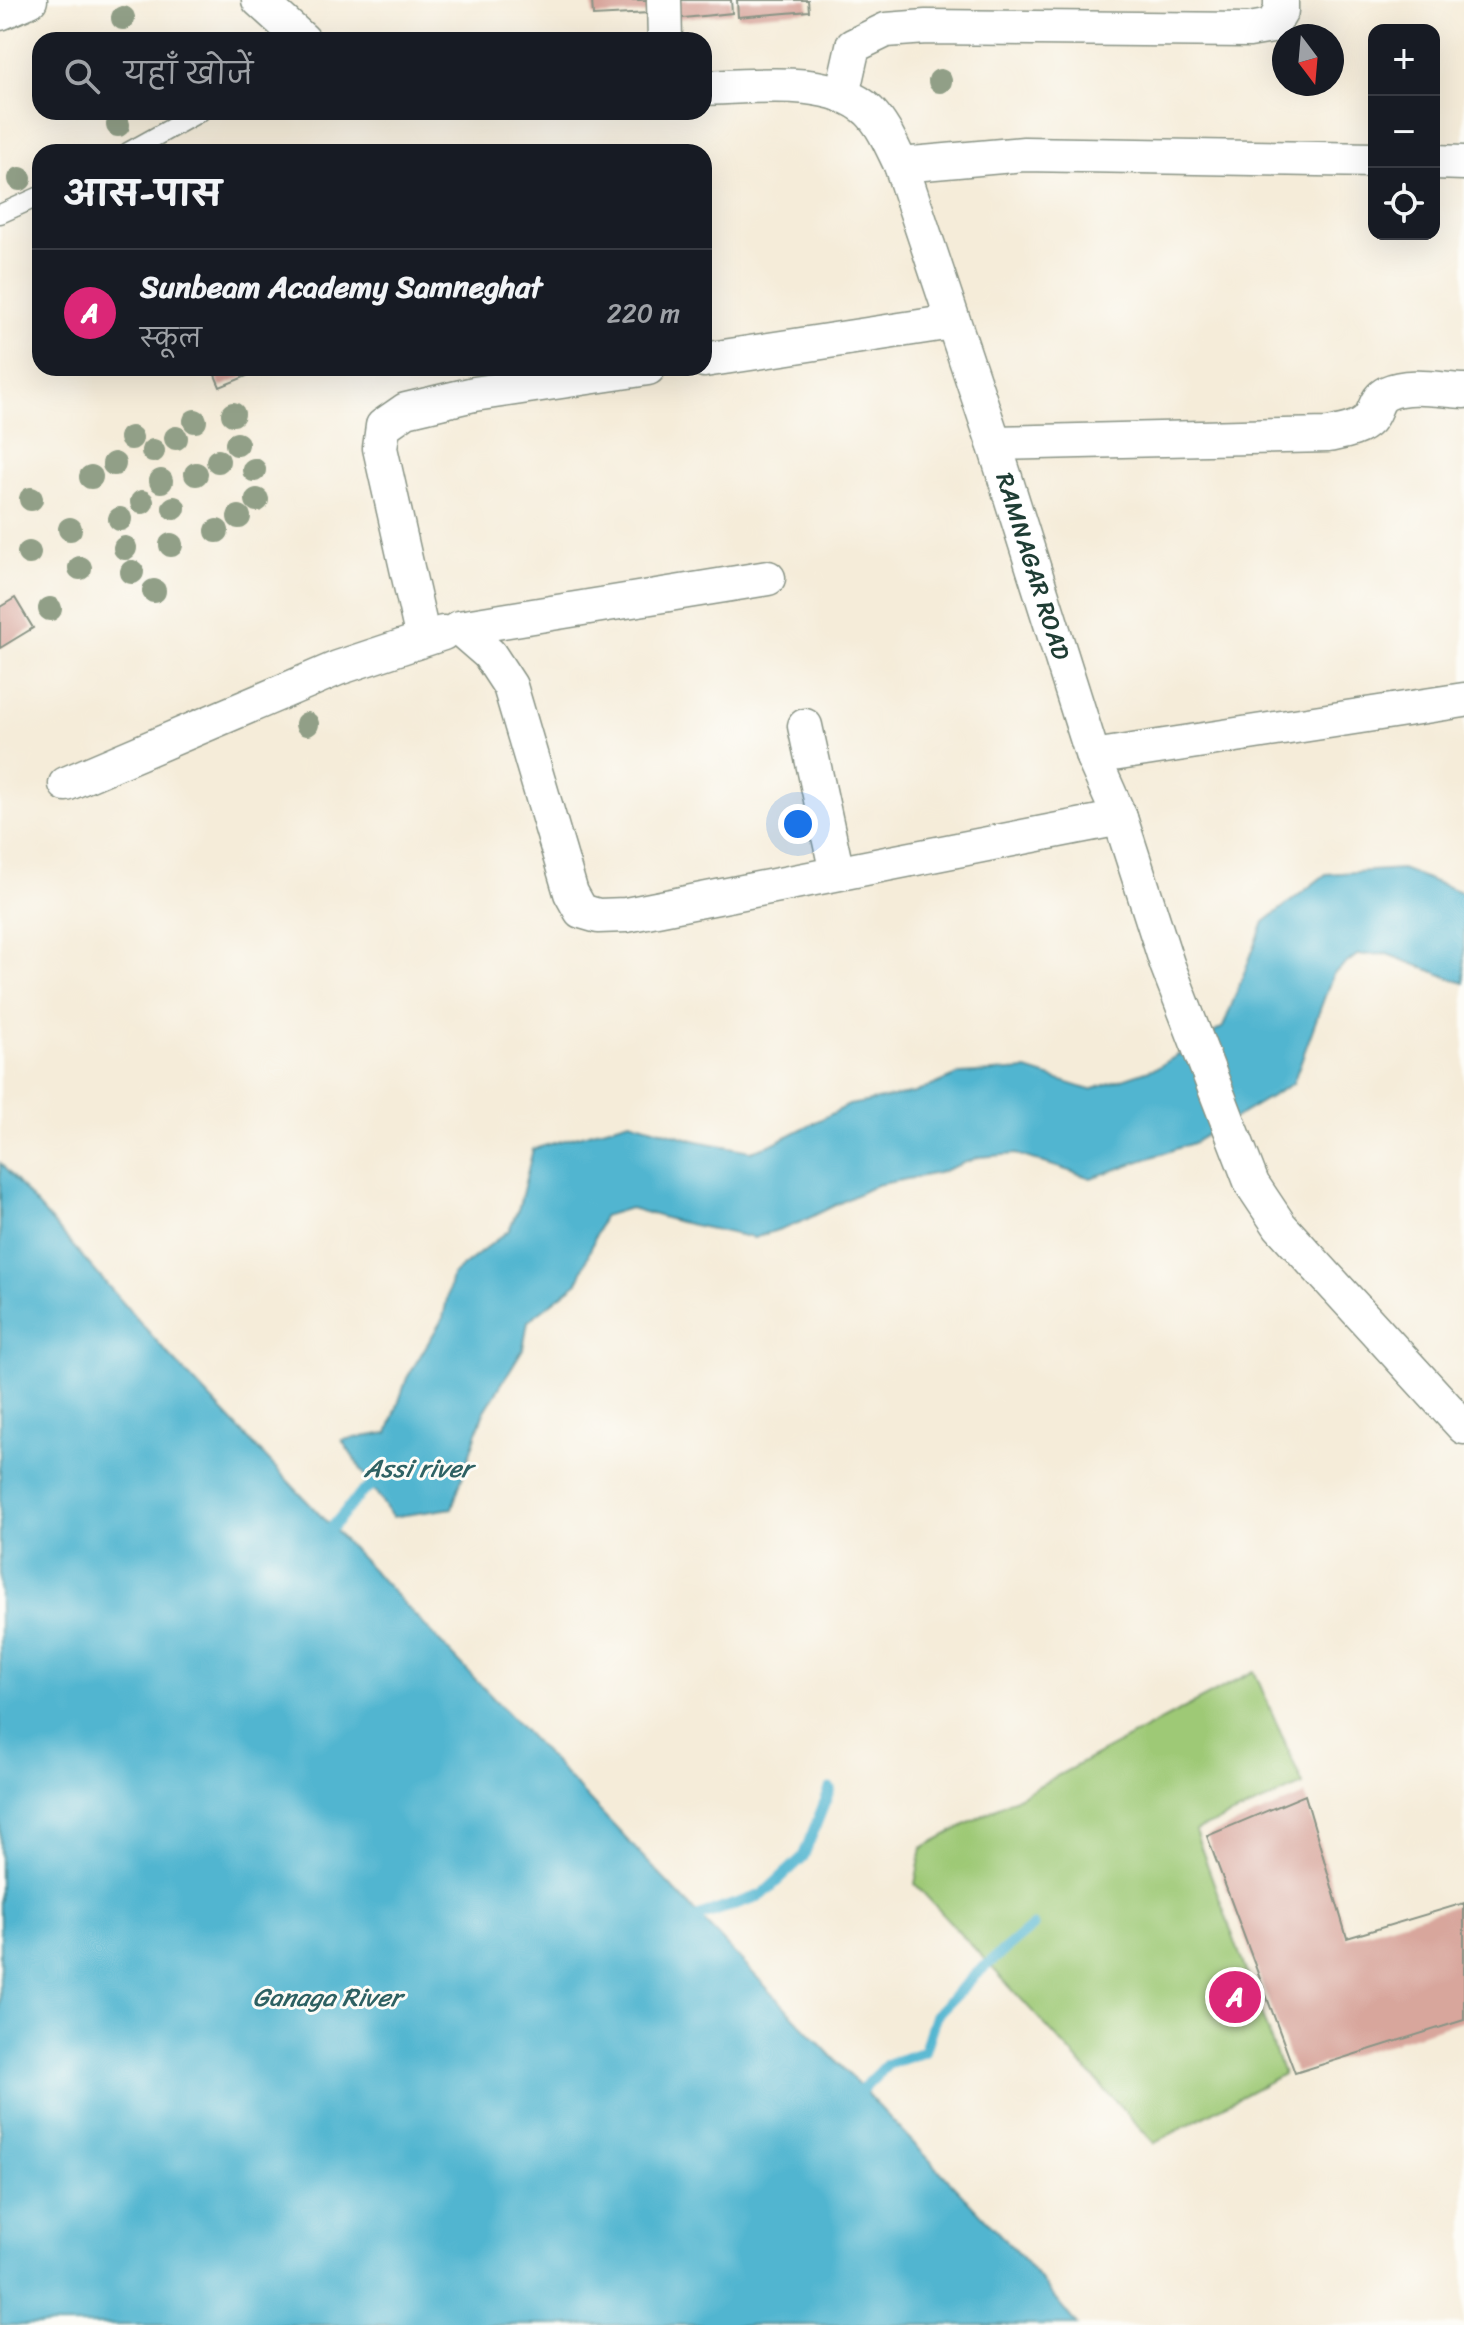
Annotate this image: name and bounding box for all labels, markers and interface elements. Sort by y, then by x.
north arrow [1272,24,1344,96]
map controls [1368,24,1440,240]
button: + [1368,24,1440,96]
search box [32,32,712,120]
text: यहाँ खोजें [124,47,253,101]
icon: search [60,54,104,98]
button: − [1368,96,1440,168]
text: आस-पास [64,164,222,224]
button: locate [1368,168,1440,240]
text: Sunbeam Academy Samneghat [140,260,542,314]
text: A [81,290,99,336]
text: 220 m [607,290,680,336]
text: स्कूल [140,315,202,361]
street label: RAMNAGAR ROAD [984,467,1082,666]
your location [778,804,818,844]
water label: Assi river [363,1445,476,1491]
pin: A [1209,1967,1261,2027]
water label: Ganaga River [253,1974,405,2020]

